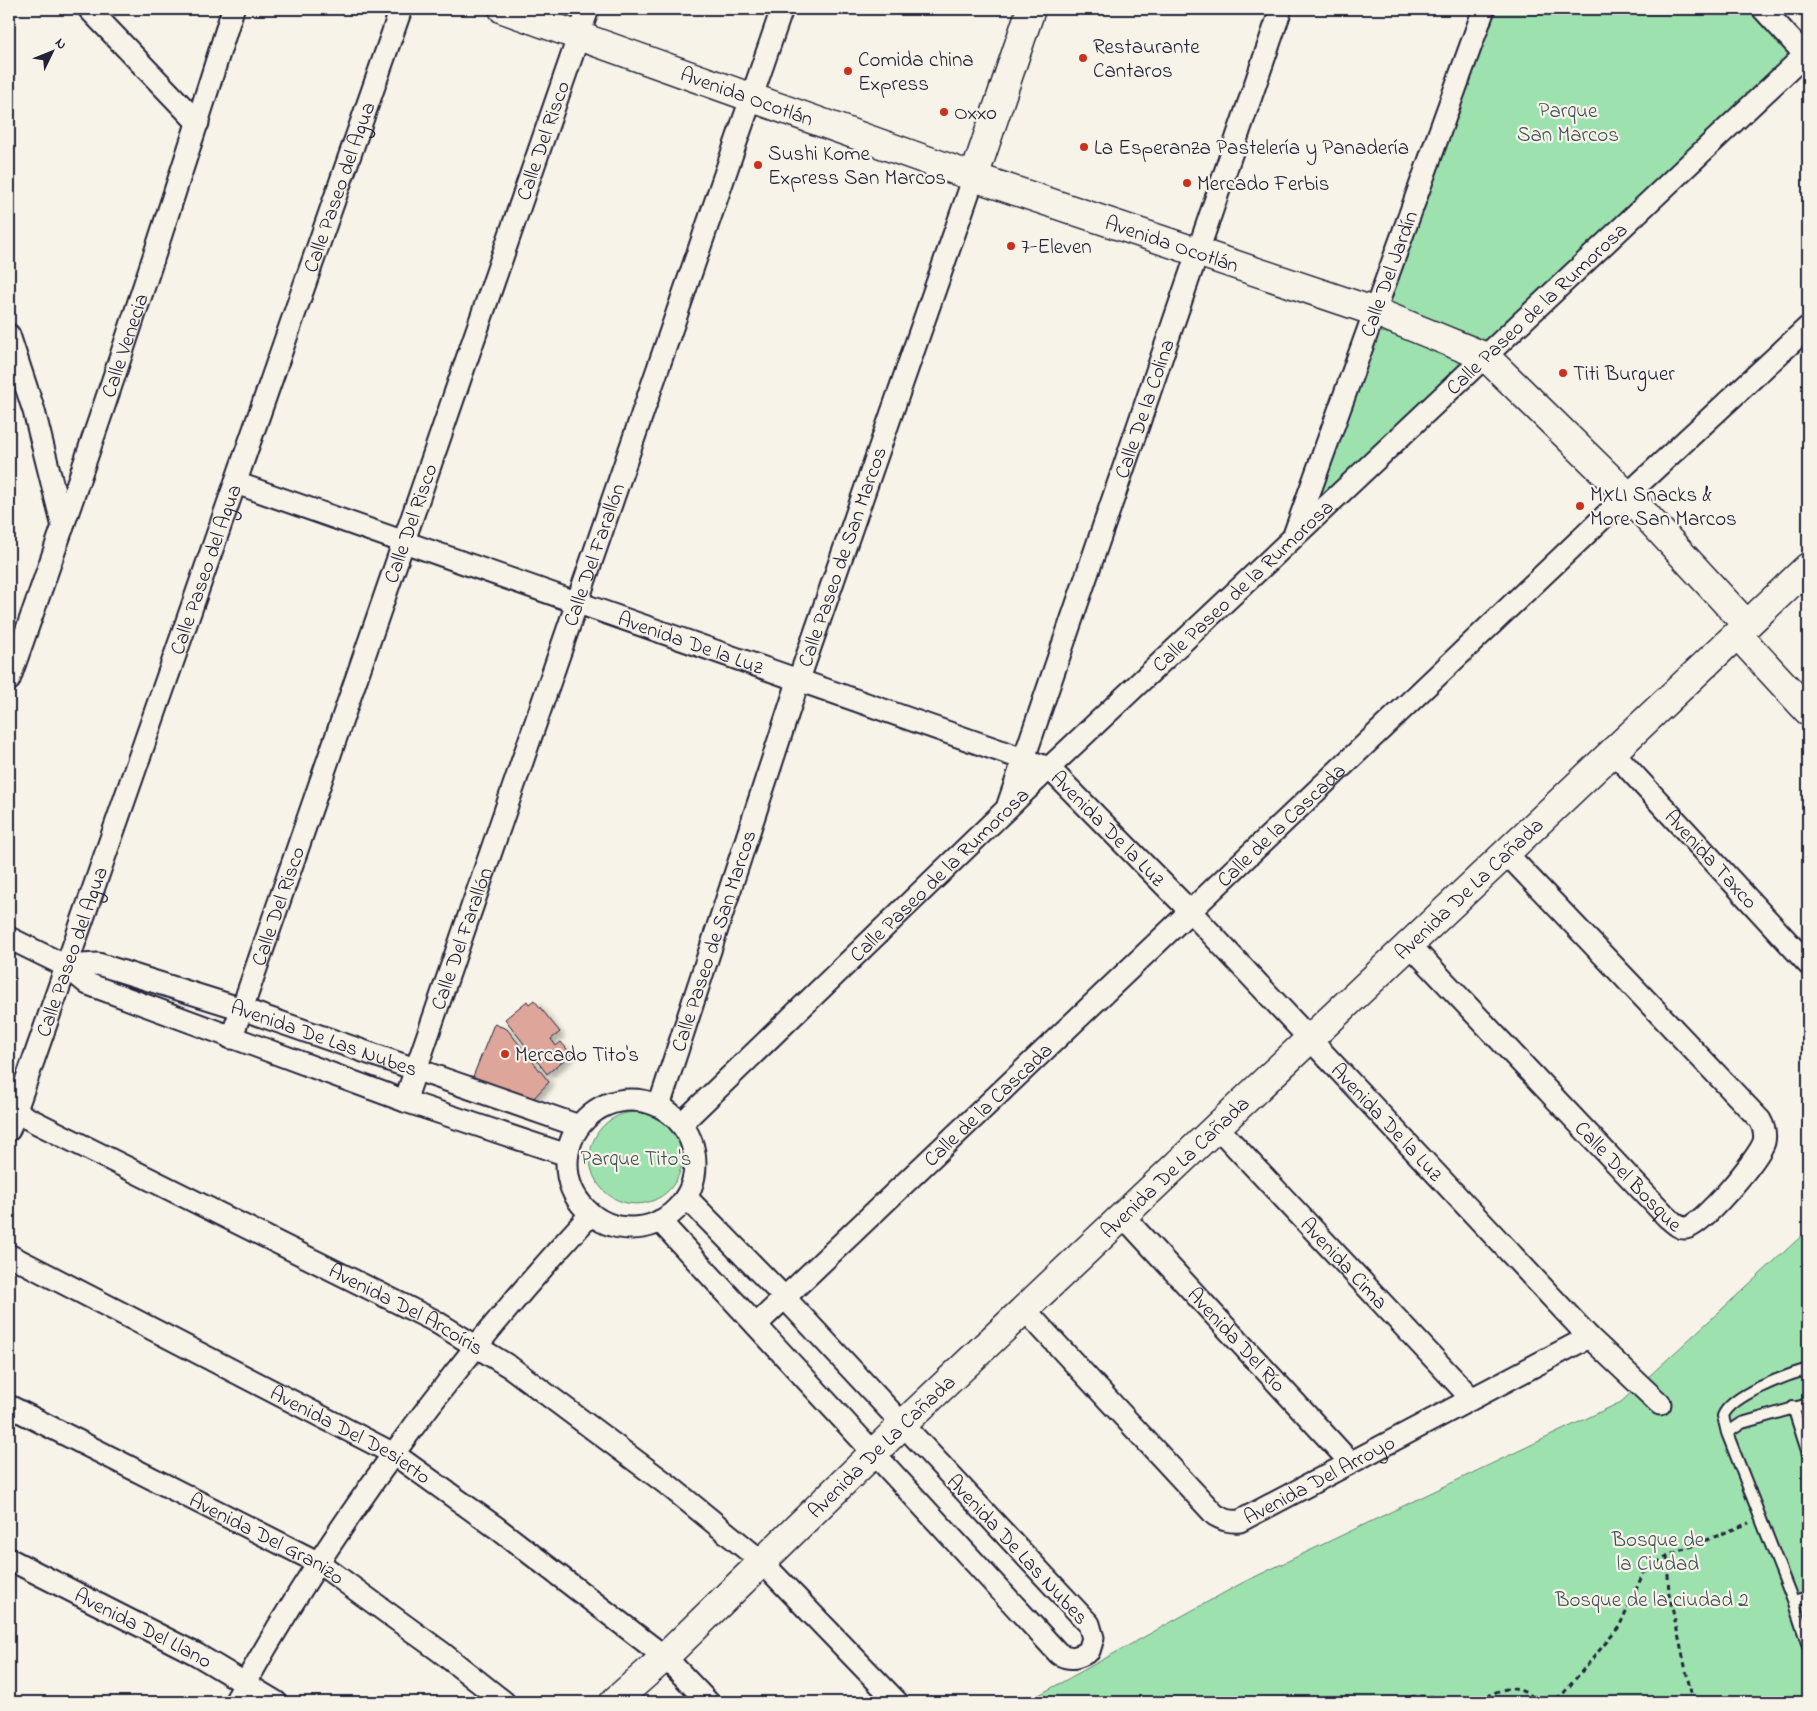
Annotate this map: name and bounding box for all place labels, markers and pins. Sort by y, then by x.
place label: Restaurante Cantaros [1093,33,1200,87]
place label: Comida china Express [858,46,974,100]
marker: Restaurante Cantaros [1077,52,1089,64]
marker: Comida china Express [842,65,854,77]
place label: Oxxo [954,99,997,129]
marker: Oxxo [938,106,950,118]
place label: La Esperanza Pastelería y Panadería [1094,134,1409,166]
place label: Sushi Kome Express San Marcos [768,140,946,194]
marker: La Esperanza Pastelería y Panadería [1078,141,1090,153]
marker: Sushi Kome Express San Marcos [752,159,764,171]
place label: Mercado Ferbis [1197,170,1329,200]
marker: Mercado Ferbis [1181,177,1193,189]
place label: 7-Eleven [1021,233,1092,263]
marker: 7-Eleven [1005,240,1017,252]
place label: Titi Burguer [1573,360,1675,392]
marker: Titi Burguer [1557,367,1569,379]
place label: MXLI Snacks & More San Marcos [1590,481,1737,535]
marker: MXLI Snacks & More San Marcos [1574,500,1586,512]
place label: Mercado Tito's [515,1041,639,1071]
marker: Mercado Tito's [499,1048,511,1060]

